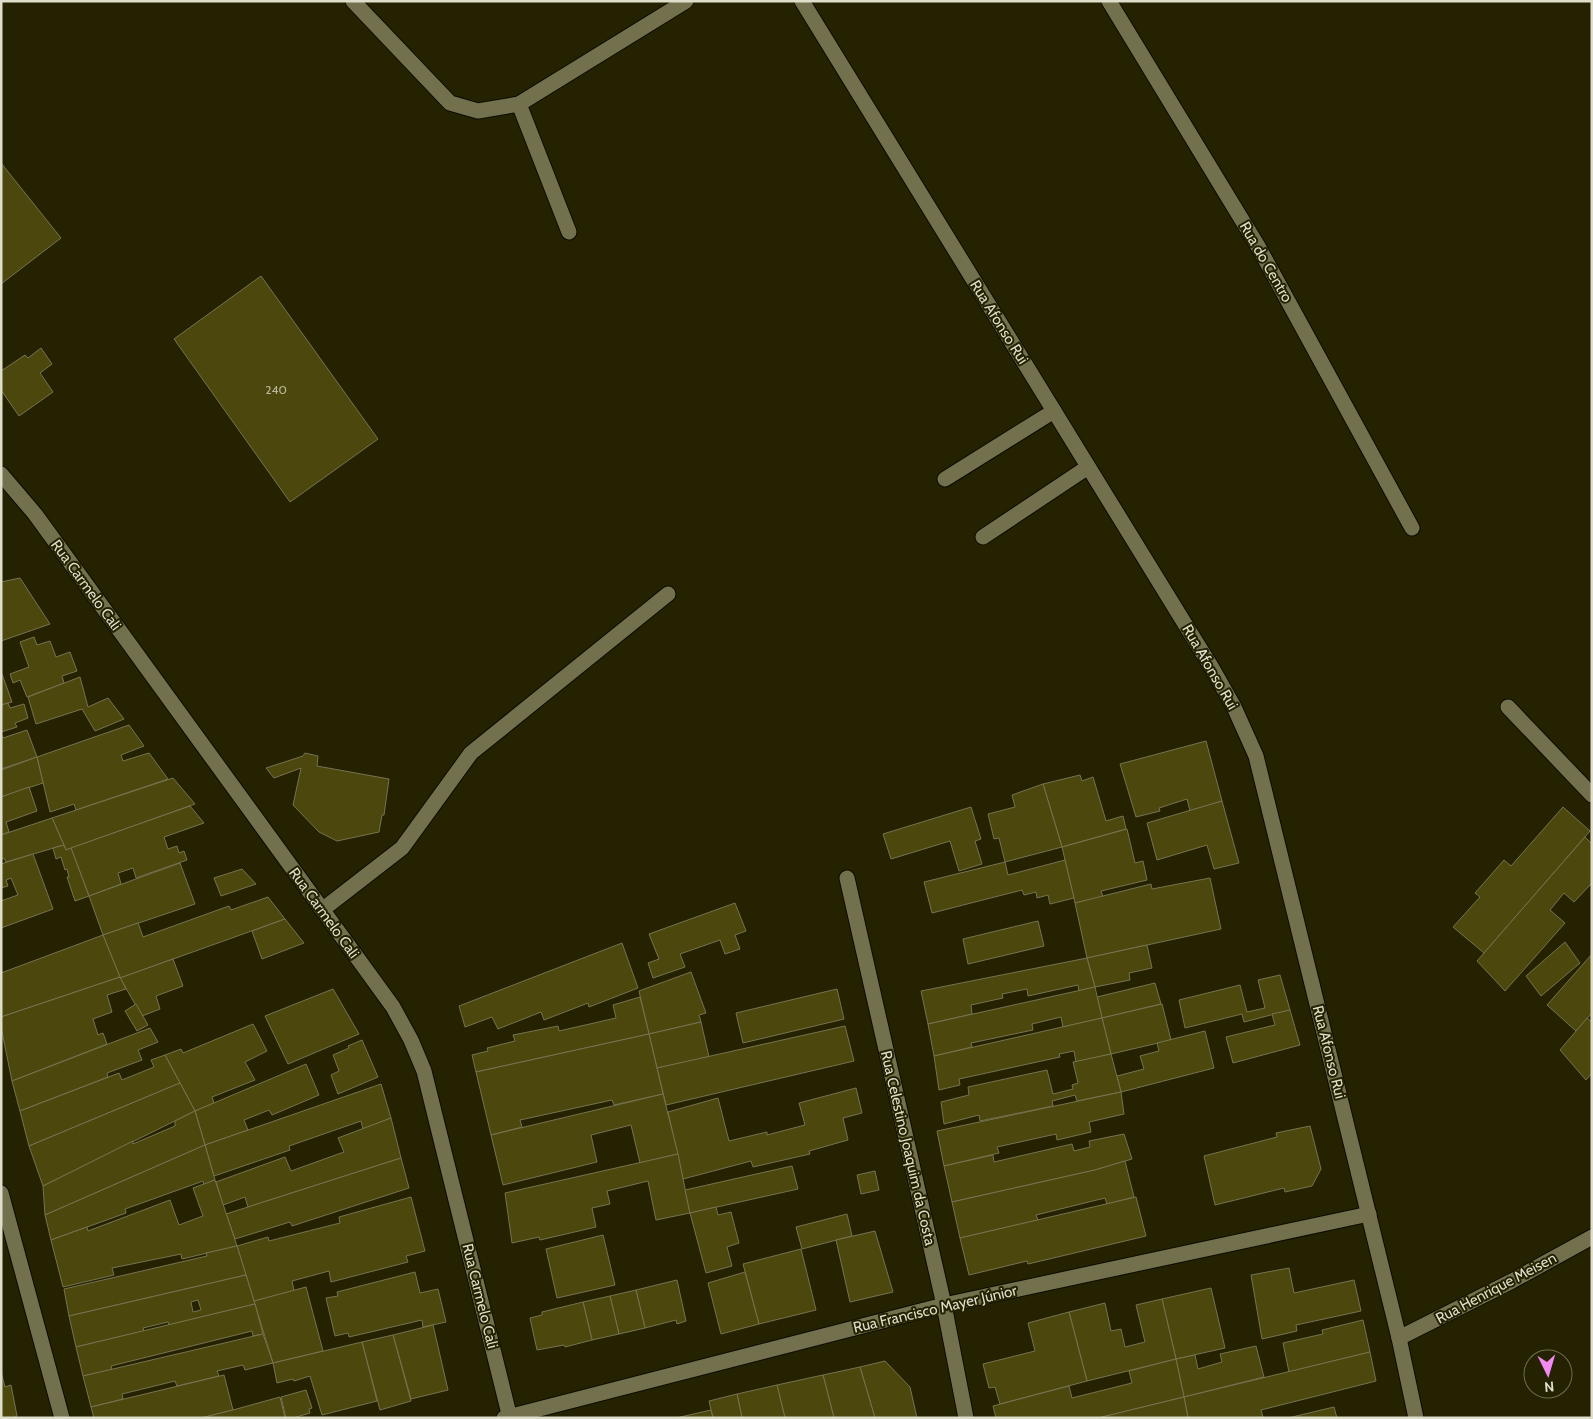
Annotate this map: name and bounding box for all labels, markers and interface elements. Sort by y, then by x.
street label: Rua do Centro [1236,218,1296,306]
street label: Rua Afonso Rui [966,277,1032,367]
house number: 240 [265,382,287,397]
street label: Rua Carmelo Cali [47,536,125,634]
street label: Rua Afonso Rui [1178,621,1242,713]
street label: Rua Carmelo Cali [285,864,363,962]
street label: Rua Afonso Rui [1309,1003,1349,1101]
street label: Rua Celestino Joaquim da Costa [877,1049,939,1248]
street label: Rua Carmelo Cali [458,1242,502,1350]
street label: Rua Henrique Meisen [1433,1249,1559,1327]
street label: Rua Francisco Mayer Júnior [851,1281,1019,1337]
north arrow [1523,1349,1573,1399]
text: N [1543,1378,1555,1396]

